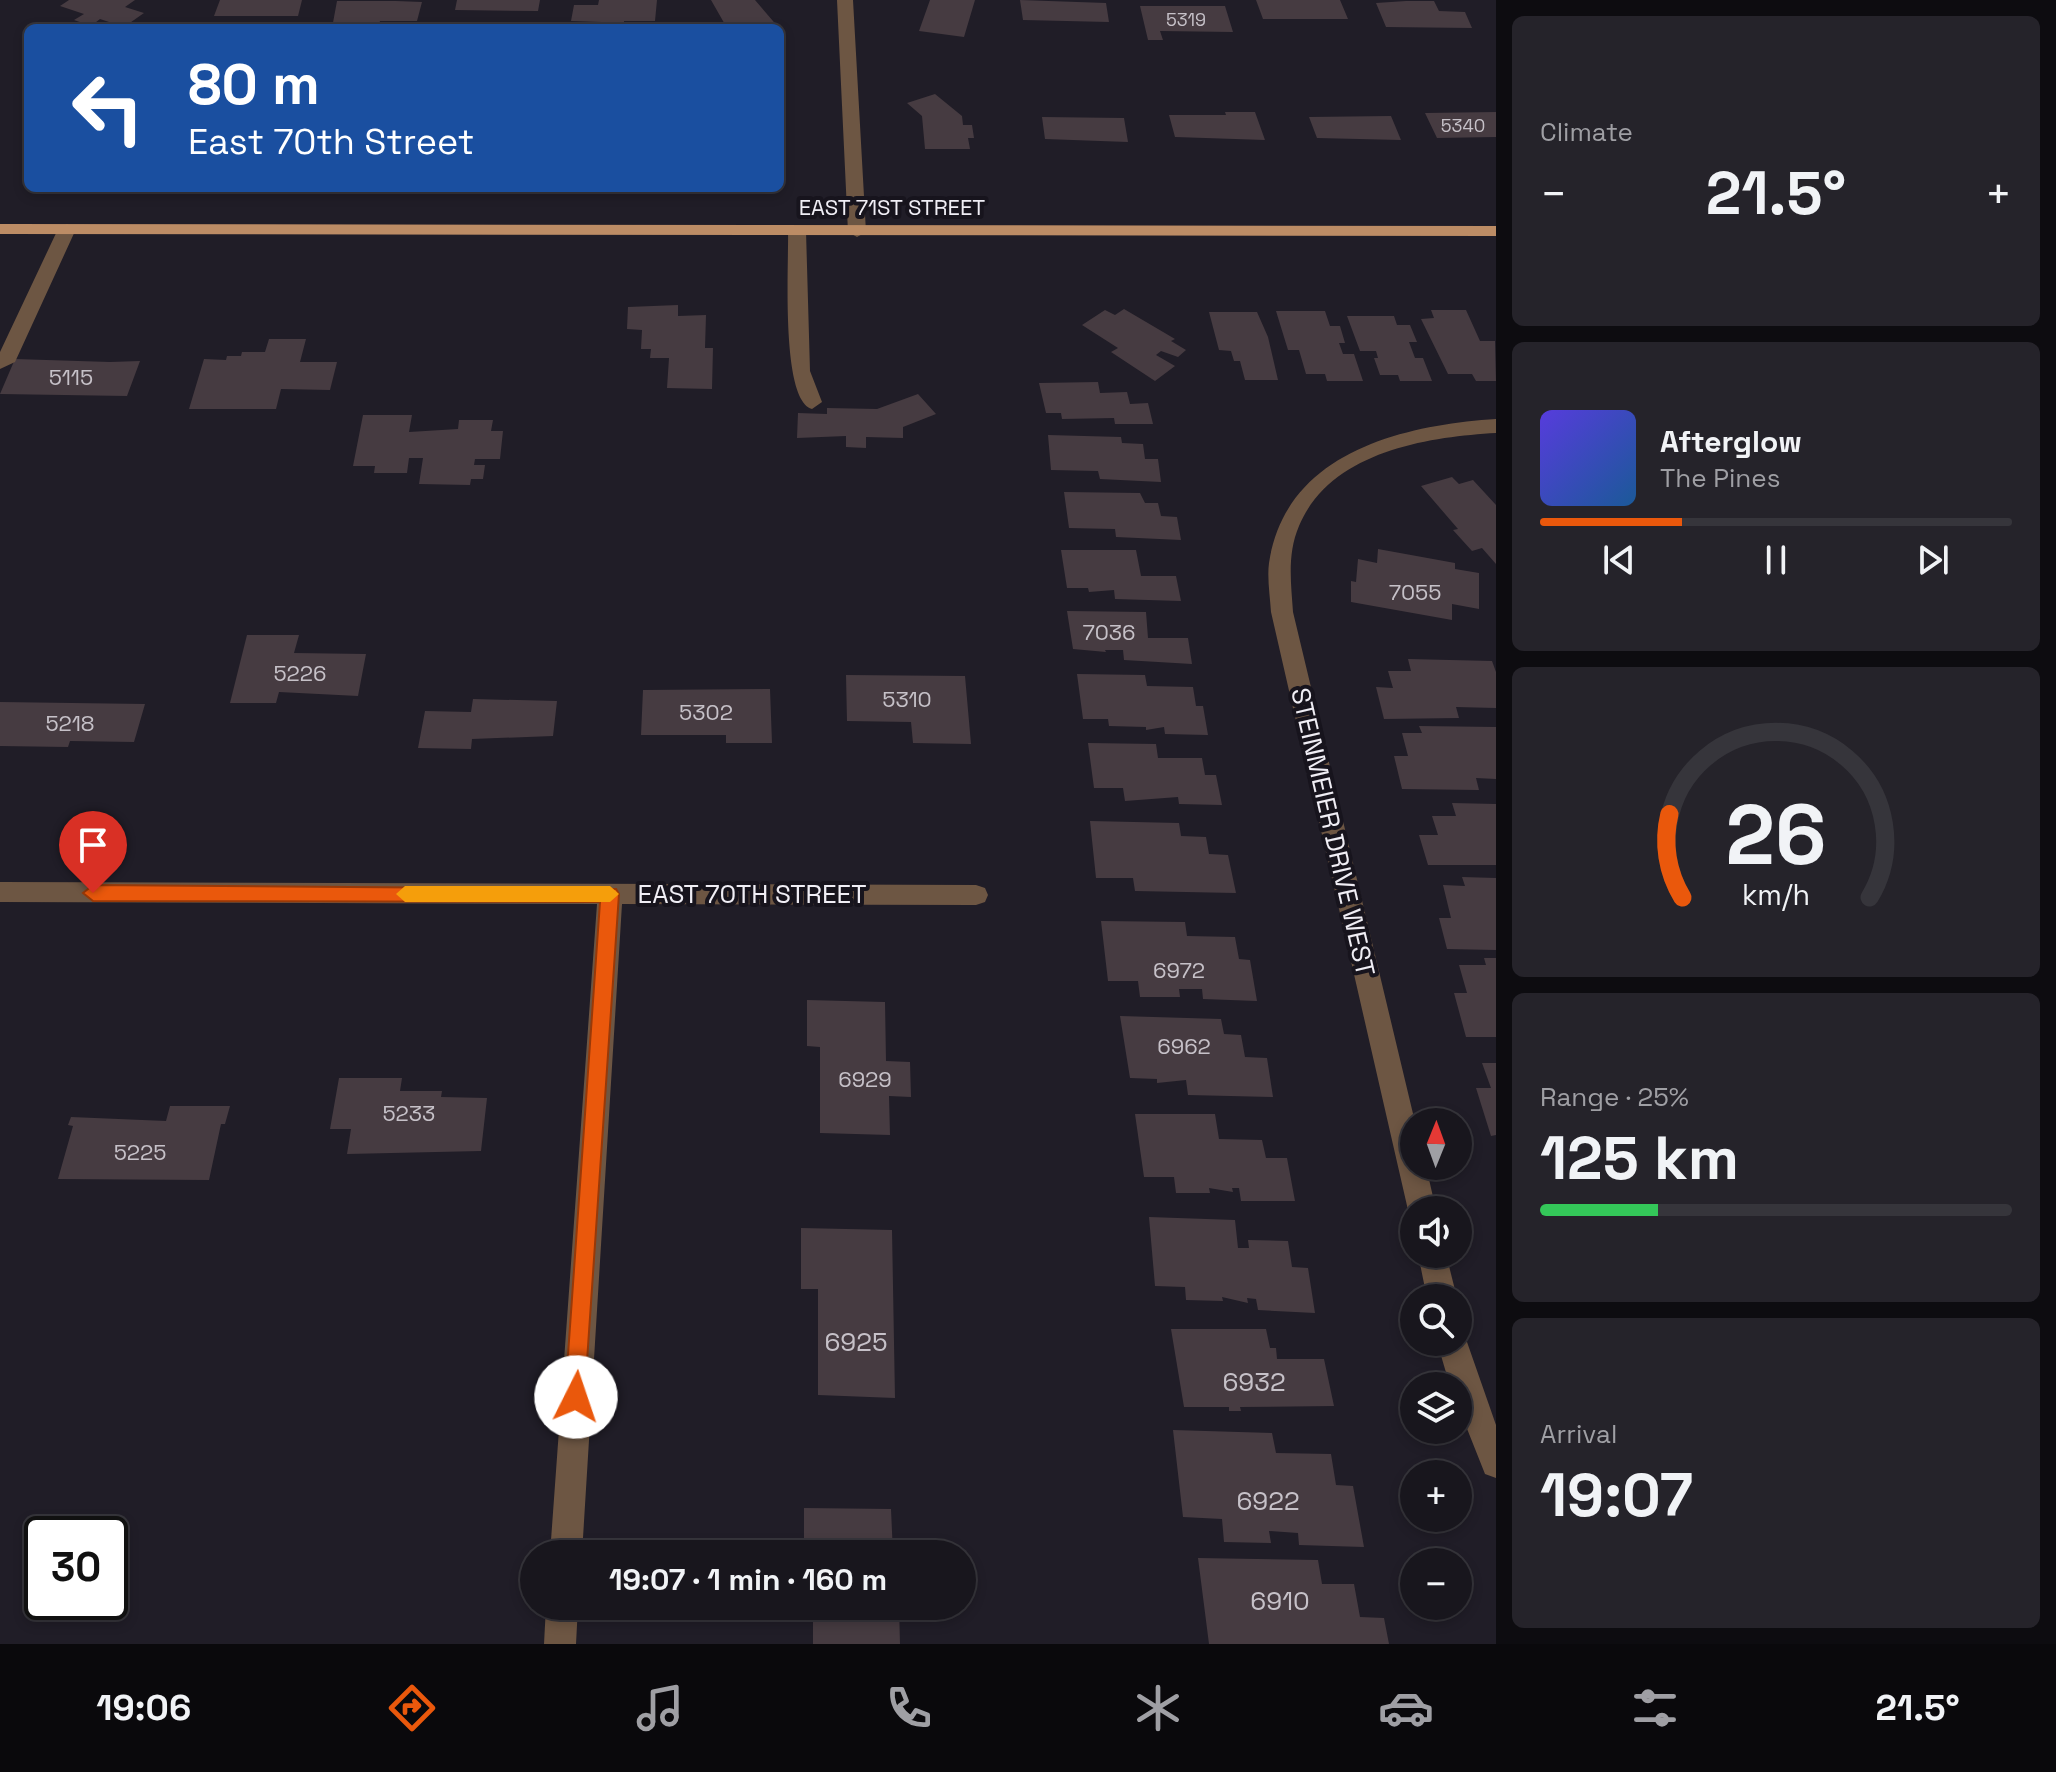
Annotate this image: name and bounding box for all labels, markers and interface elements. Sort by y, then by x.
house number: 5319 [1166,8,1206,31]
text: 80 m [188,49,320,120]
icon: left [56,56,160,160]
house number: 5340 [1441,114,1485,137]
text: Climate [1540,115,1633,149]
text: East 70th Street [188,119,474,165]
text: 21.5° [1706,155,1846,232]
text: − [1540,166,1567,222]
text: + [1985,166,2012,222]
street label: EAST 71ST STREET [799,193,985,221]
house number: 5115 [49,363,93,391]
text: Afterglow [1660,422,1802,461]
text: The Pines [1660,461,1780,495]
icon: previous [1597,538,1641,582]
icon: pause [1754,538,1798,582]
icon: next [1911,538,1955,582]
house number: 7055 [1389,578,1441,606]
house number: 7036 [1082,618,1136,646]
house number: 5226 [274,659,327,687]
street label: STEINMEIER DRIVE WEST [1283,684,1383,980]
house number: 5310 [882,685,932,713]
house number: 5302 [679,698,733,726]
house number: 5218 [45,709,95,737]
text: 26 [1726,782,1826,888]
pin [59,811,127,893]
icon: arrive [71,823,115,867]
street label: EAST 70TH STREET [638,877,866,911]
text: km/h [1742,877,1810,913]
house number: 6972 [1153,956,1205,984]
house number: 6962 [1157,1032,1211,1060]
house number: 6929 [838,1065,892,1093]
text: Range · 25% [1540,1080,1689,1114]
house number: 5233 [383,1099,435,1127]
north arrow [1400,1108,1472,1180]
map controls [1400,1108,1472,1620]
text: 125 km [1540,1120,1739,1197]
house number: 5225 [114,1138,166,1166]
button: sound [1400,1196,1472,1268]
button: search [1400,1284,1472,1356]
house number: 6925 [824,1325,888,1359]
position arrow [534,1355,618,1439]
house number: 6932 [1222,1365,1286,1399]
button: layers [1400,1372,1472,1444]
text: Arrival [1540,1417,1617,1451]
text: 19:07 [1540,1457,1693,1534]
button: + [1400,1460,1472,1532]
house number: 6922 [1236,1484,1300,1518]
speed limit sign: 30 [24,1516,128,1620]
button: − [1400,1548,1472,1620]
text: 19:07 · 1 min · 160 m [609,1560,887,1599]
house number: 6910 [1250,1584,1310,1618]
icon: directions [384,1680,440,1736]
icon: music [632,1680,688,1736]
icon: phone [881,1680,937,1736]
icon: climate [1130,1680,1186,1736]
icon: car [1378,1680,1434,1736]
icon: filters [1627,1680,1683,1736]
text: 19:06 [96,1685,191,1731]
text: 21.5° [1876,1685,1960,1731]

